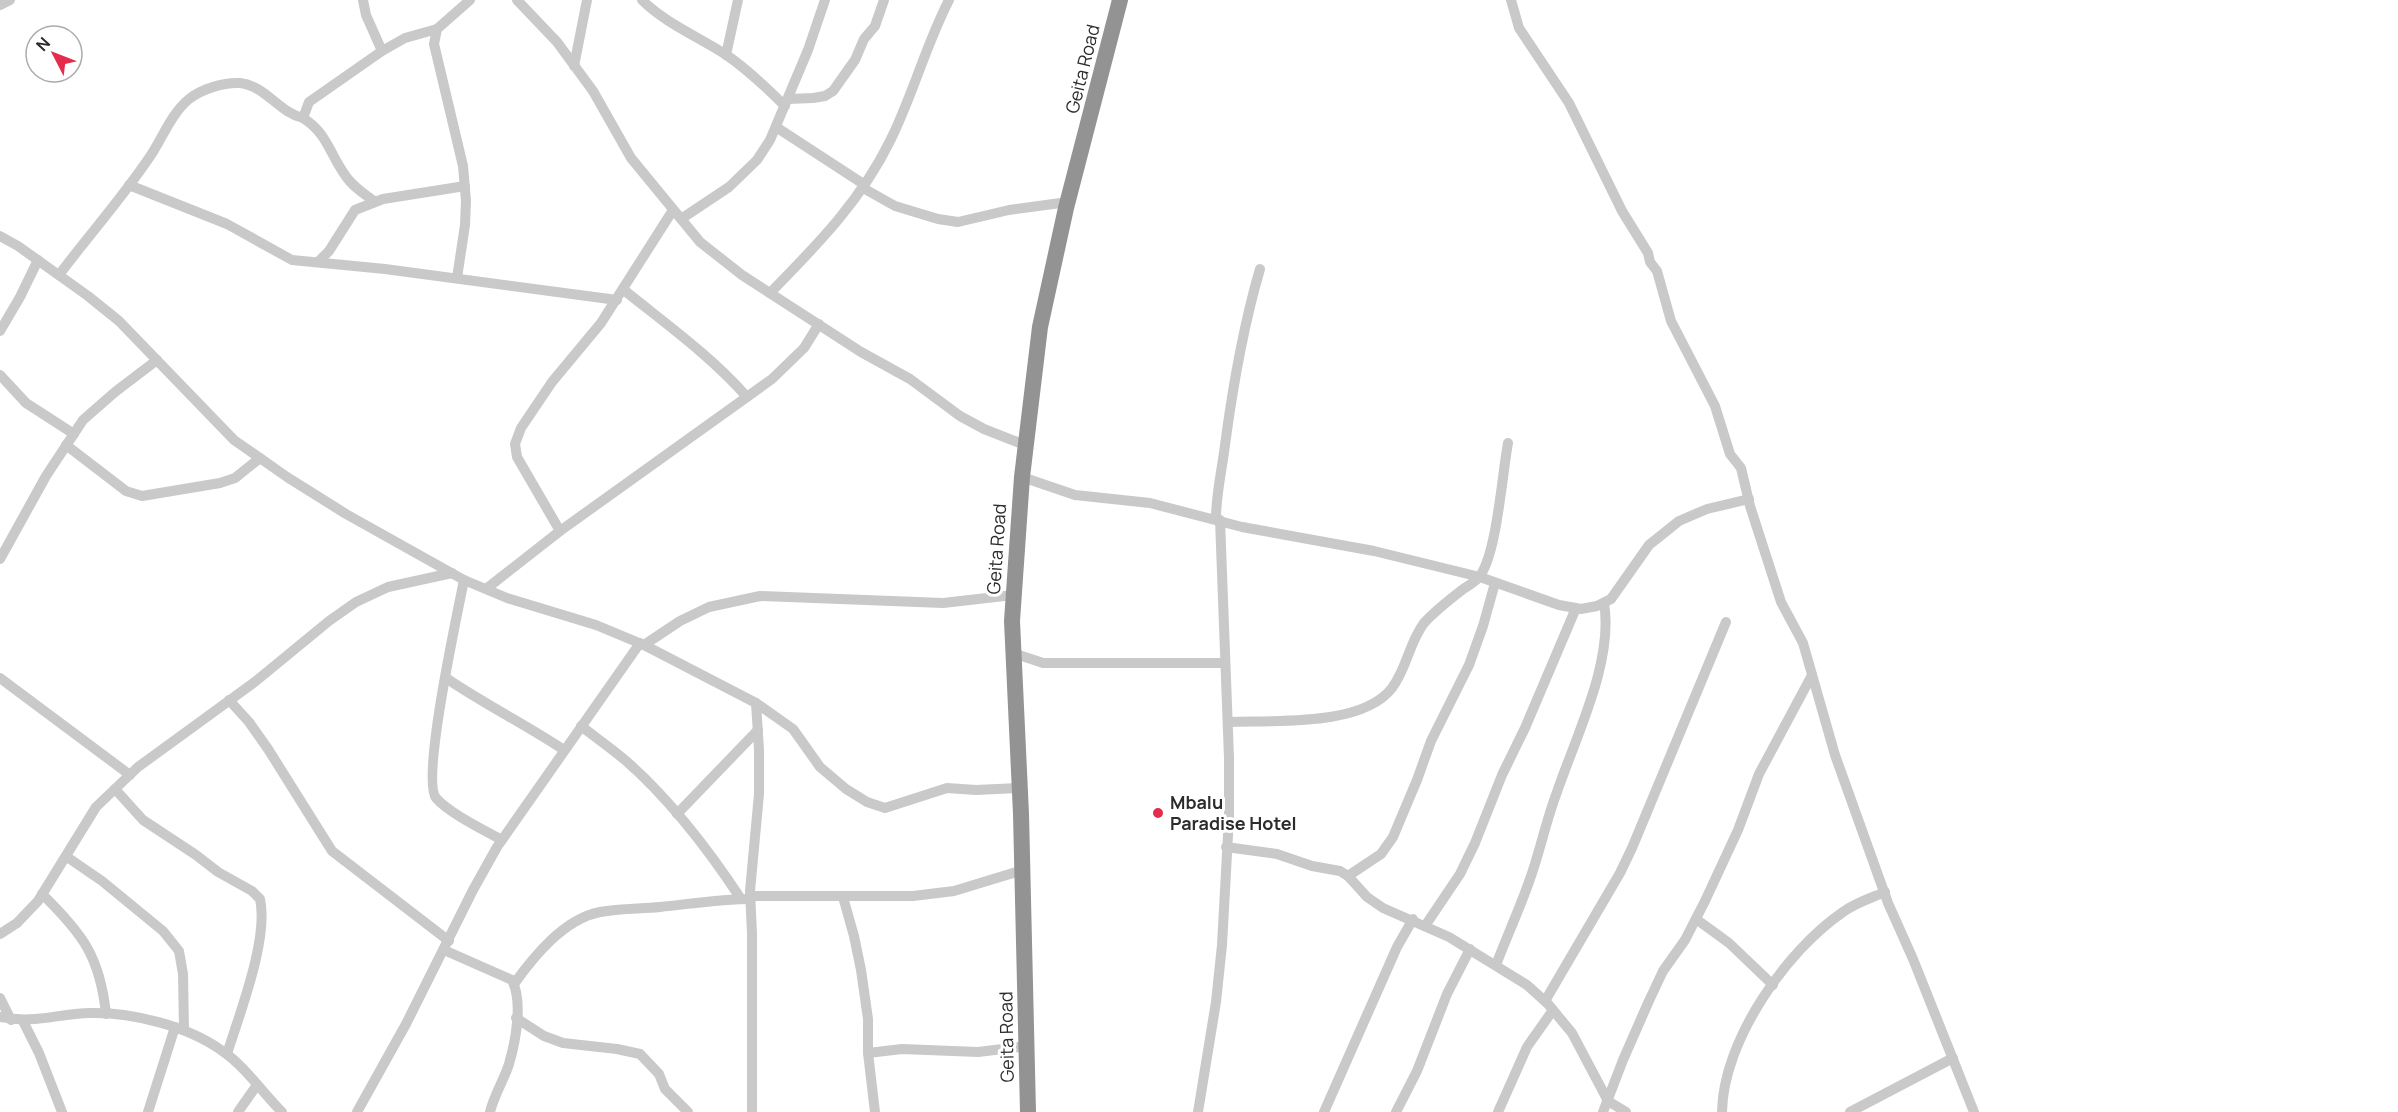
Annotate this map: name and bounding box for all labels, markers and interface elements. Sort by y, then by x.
street label: Geita Road [1059,22,1105,116]
north arrow [24,24,84,84]
text: N [31,32,55,56]
street label: Geita Road [981,503,1011,595]
place label: Mbalu Paradise Hotel [1170,790,1297,835]
marker: Mbalu Paradise Hotel [1151,806,1165,820]
street label: Geita Road [993,991,1019,1083]

